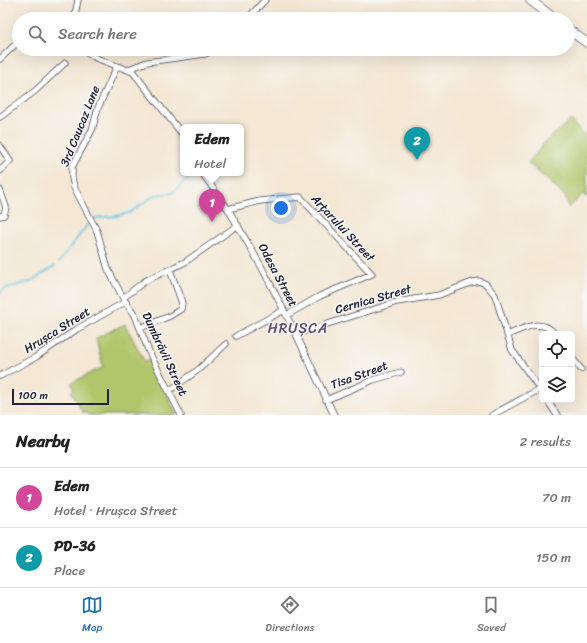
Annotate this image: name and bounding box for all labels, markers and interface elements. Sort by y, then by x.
search box [12,12,575,56]
text: Search here [58,21,137,47]
icon: search [26,23,48,45]
street label: 3rd Caucaz Lane [54,82,106,170]
popup [180,124,244,176]
text: Edem [194,126,230,152]
pin: 2 [404,127,430,160]
text: Hotel [194,152,226,175]
street label: Arțarului Street [305,188,381,268]
pin: 1 [199,189,225,222]
your location [271,198,291,218]
street label: Odesa Street [252,239,304,311]
street label: Cernica Street [332,277,415,320]
street label: Hrușca Street [19,301,95,359]
street label: Dumbrăvii Street [136,308,194,400]
district label: HRUȘCA [268,316,328,341]
map controls [539,331,575,403]
button: locate [539,331,575,367]
street label: Tisa Street [327,354,391,396]
button: layers [539,367,575,403]
text: 100 m [18,386,48,405]
scale bar [12,387,109,406]
text: Nearby [16,426,70,456]
text: 2 results [520,430,571,453]
text: Edem [54,473,89,499]
text: 1 [26,486,32,509]
text: 70 m [542,486,571,509]
text: Hotel · Hrușca Street [54,499,177,522]
text: PD-36 [54,533,96,559]
text: 2 [25,546,33,569]
text: 150 m [536,546,571,569]
text: Place [54,559,85,582]
tab: Map [81,594,103,637]
tab: Directions [265,594,315,637]
tab: Saved [477,594,506,637]

